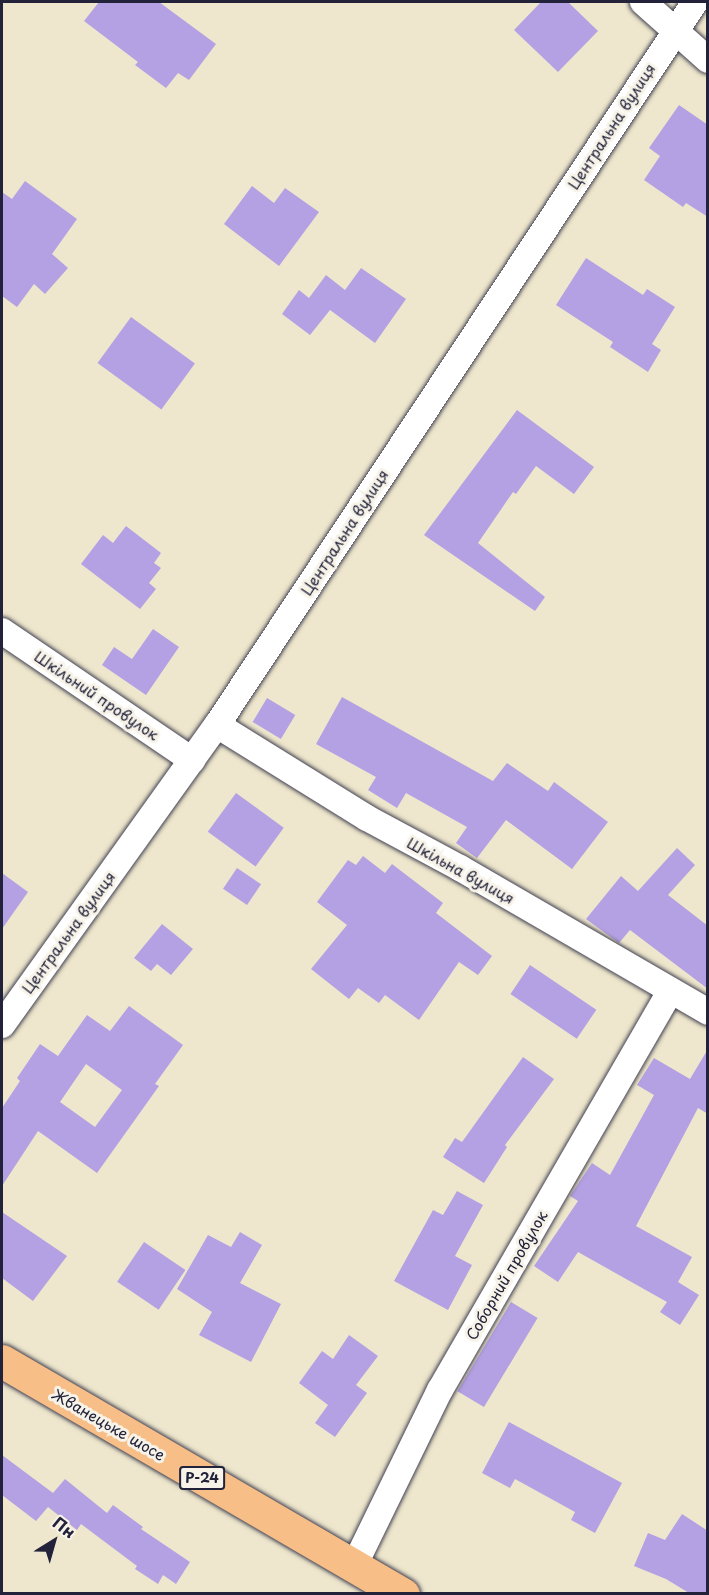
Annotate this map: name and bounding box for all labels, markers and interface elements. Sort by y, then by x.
street label: Центральна вулиця [563,59,659,193]
street label: Центральна вулиця [296,465,392,599]
street label: Шкільний провулок [31,647,163,743]
street label: Шкільна вулиця [404,833,518,907]
street label: Центральна вулиця [17,867,119,997]
street label: Соборний провулок [462,1207,550,1343]
street label: Жванецьке шосе [50,1385,168,1463]
road number: Р-24 [178,1467,226,1489]
text: Пн [48,1510,81,1543]
north arrow [24,1511,84,1571]

